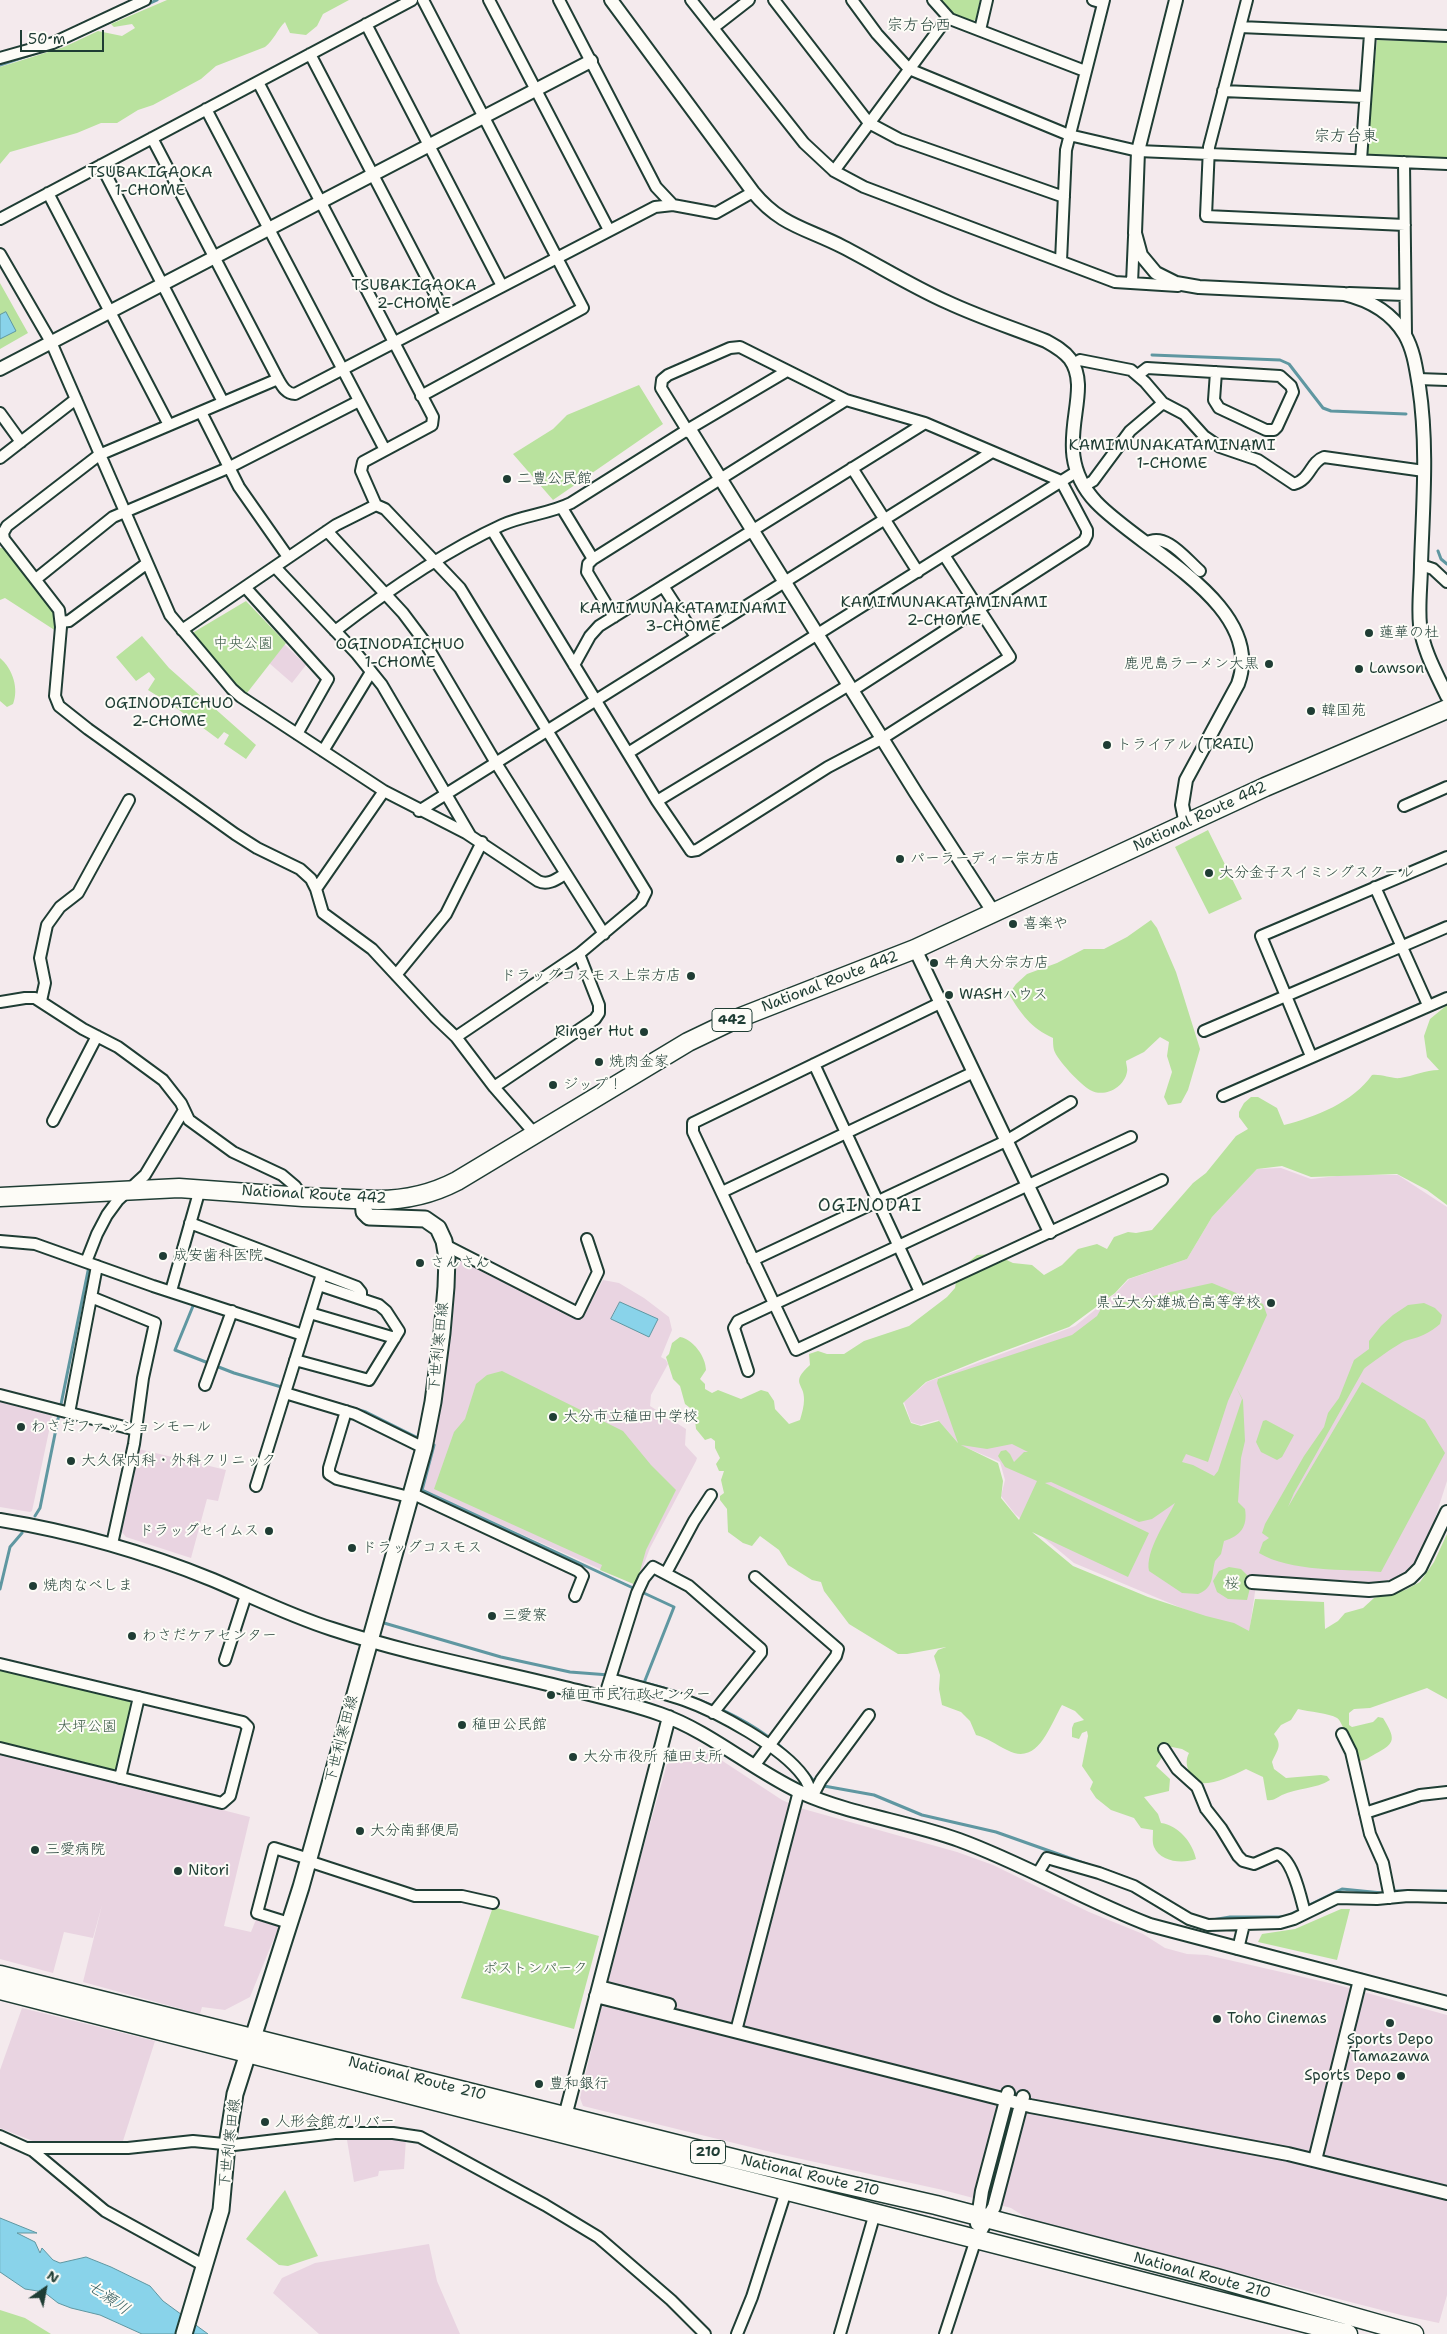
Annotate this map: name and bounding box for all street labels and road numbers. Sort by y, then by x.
street label: National Route 442 [1130,778,1270,856]
street label: National Route 442 [759,948,901,1016]
road number: 442 [712,1008,752,1032]
street label: National Route 442 [241,1182,387,1208]
street label: 下世利寒田線 [425,1301,453,1393]
street label: 下世利寒田線 [322,1693,362,1785]
street label: National Route 210 [346,2053,488,2105]
street label: 下世利寒田線 [216,2097,244,2189]
road number: 210 [690,2140,726,2164]
street label: National Route 210 [739,2151,881,2201]
street label: National Route 210 [1131,2249,1273,2303]

